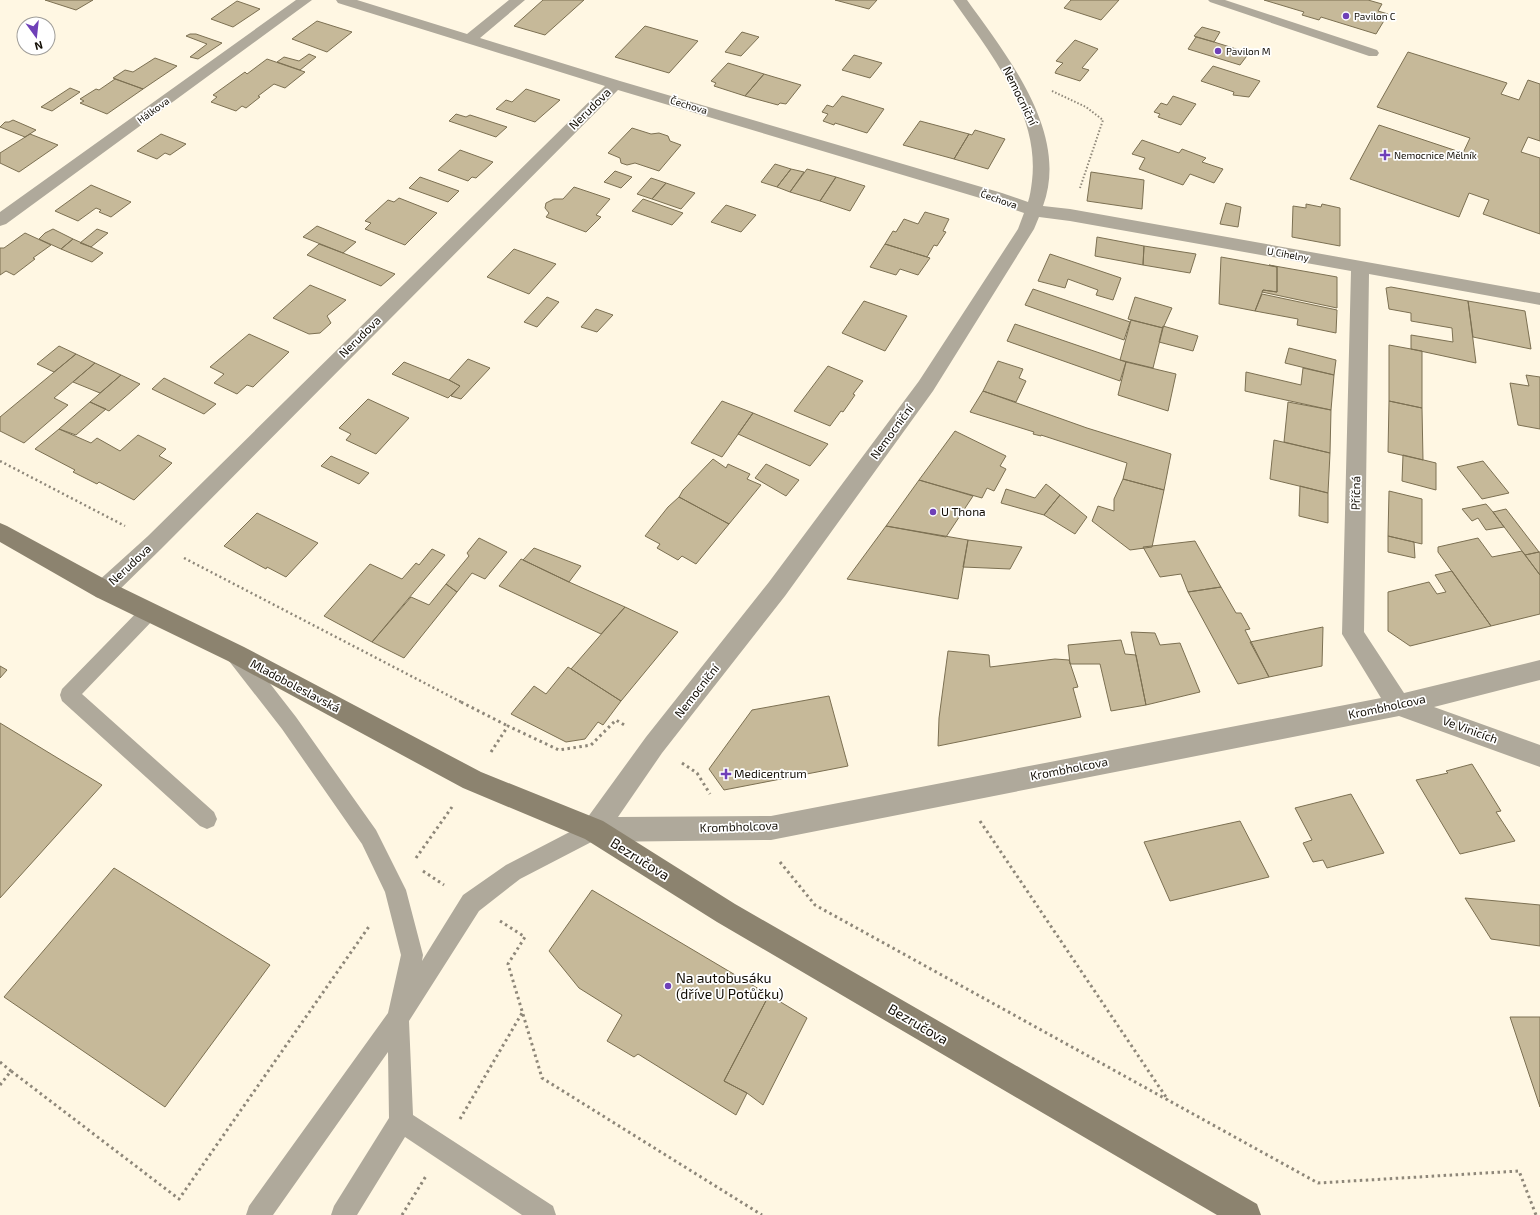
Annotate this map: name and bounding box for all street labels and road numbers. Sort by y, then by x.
street label: Nemocniční [1001,64,1042,128]
street label: Nerudova [566,85,613,132]
street label: Hálkova [135,94,171,126]
street label: Čechova [669,94,709,116]
street label: Čechova [979,187,1019,211]
street label: U Cihelny [1266,244,1311,264]
street label: Nerudova [336,313,383,360]
street label: Nemocniční [867,401,916,461]
street label: Příčná [1348,476,1362,510]
street label: Nerudova [105,541,154,587]
street label: Mladoboleslavská [248,656,343,715]
street label: Nemocniční [671,660,722,720]
street label: Krombholcova [1347,691,1427,721]
street label: Ve Vinicích [1441,713,1500,745]
street label: Krombholcova [1029,754,1109,782]
street label: Krombholcova [699,818,779,834]
street label: Bezručova [608,834,673,883]
street label: Bezručova [885,1000,951,1048]

